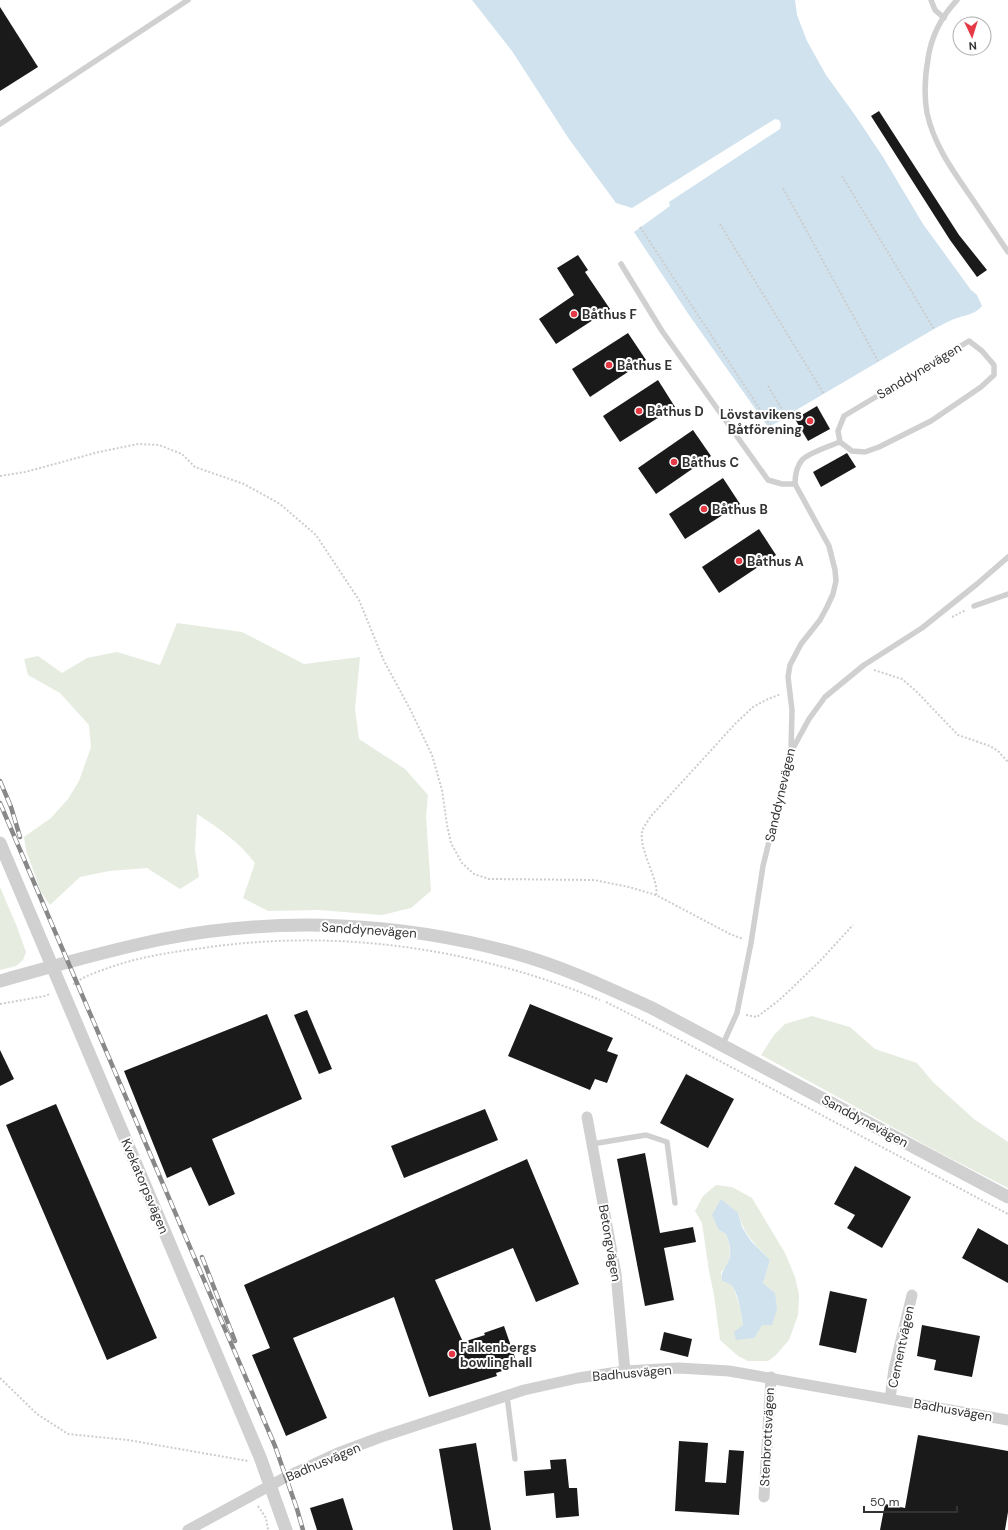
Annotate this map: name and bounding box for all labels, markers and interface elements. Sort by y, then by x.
north arrow [952,16,992,56]
text: N [968,39,977,53]
place label: Båthus F [582,306,637,323]
marker: Båthus F [569,309,579,319]
street label: Sanddynevägen [874,339,964,403]
place label: Båthus E [617,357,672,374]
marker: Båthus E [604,360,614,370]
place label: Båthus D [647,403,704,420]
marker: Båthus D [634,406,644,416]
place label: Lövstavikens Båtförening [720,406,802,438]
marker: Lövstavikens Båtförening [805,416,815,426]
place label: Båthus C [682,454,739,471]
marker: Båthus C [669,457,679,467]
place label: Båthus B [712,501,768,518]
marker: Båthus B [699,504,709,514]
place label: Båthus A [747,553,804,570]
marker: Båthus A [734,556,744,566]
street label: Sanddynevägen [761,746,799,844]
street label: Sanddynevägen [321,918,417,942]
street label: Sanddynevägen [819,1091,911,1151]
street label: Kvekatorpsvägen [117,1136,173,1236]
street label: Betongvägen [595,1203,625,1283]
street label: Cementvägen [884,1304,918,1390]
place label: Falkenbergs bowlinghall [460,1339,537,1371]
marker: Falkenbergs bowlinghall [447,1349,457,1359]
street label: Badhusvägen [592,1361,672,1385]
street label: Stenbrottsvägen [756,1387,778,1487]
street label: Badhusvägen [912,1395,994,1425]
street label: Badhusvägen [283,1439,363,1485]
scale bar [864,1488,957,1514]
text: 50 m [870,1494,899,1510]

